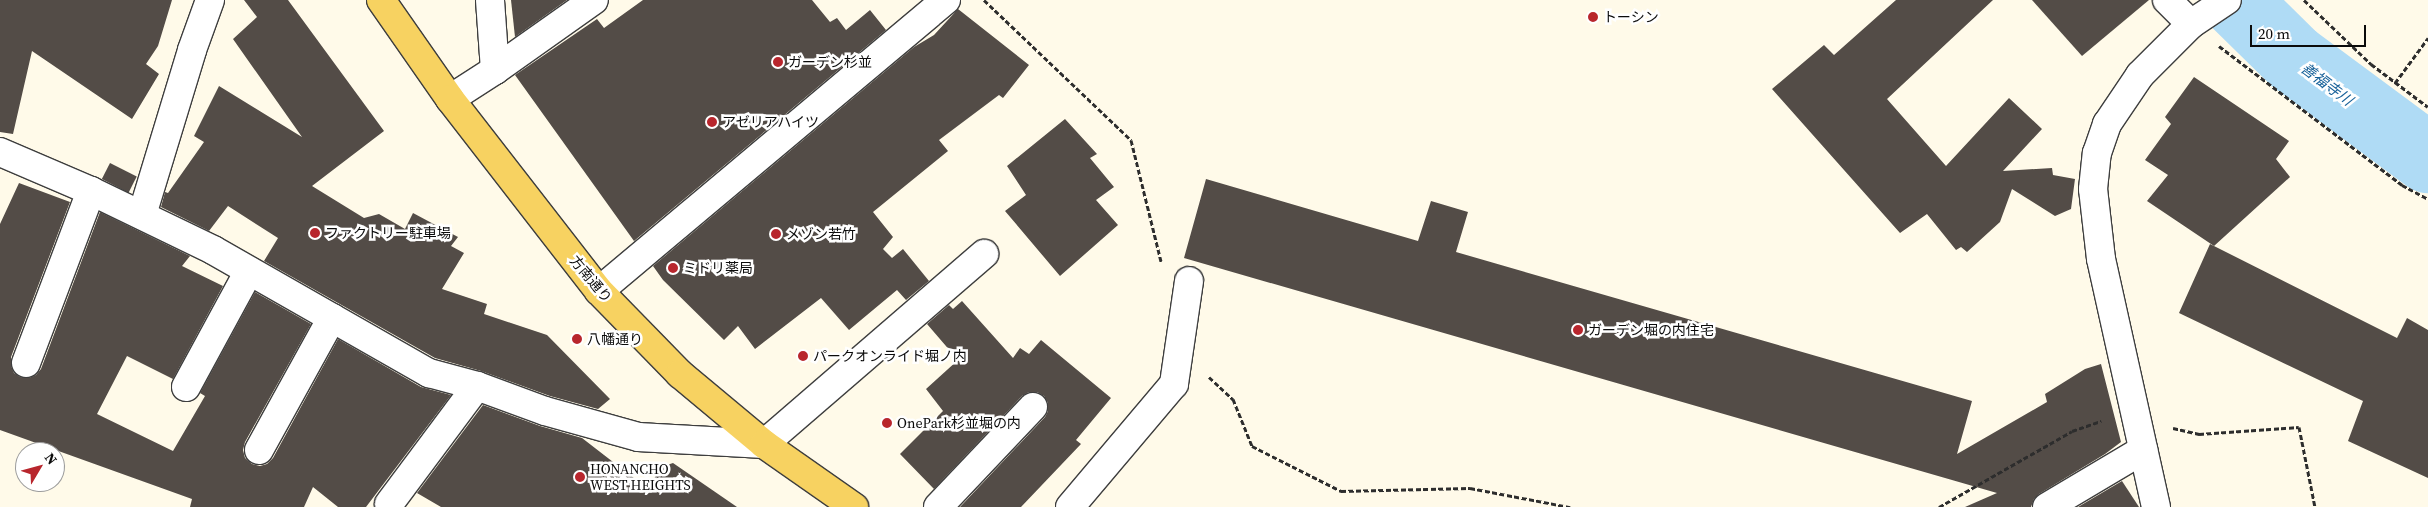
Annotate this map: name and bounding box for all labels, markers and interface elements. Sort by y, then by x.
place label: トーシン [1603,9,1659,25]
marker: トーシン [1587,11,1599,23]
scale bar [2253,15,2369,47]
text: 20 m [2258,23,2290,44]
place label: ガーデン杉並 [788,54,872,70]
marker: ガーデン杉並 [772,56,784,68]
water label: 善福寺川 [2298,59,2356,109]
place label: アゼリアハイツ [722,114,820,130]
marker: アゼリアハイツ [706,116,718,128]
place label: ファクトリー駐車場 [325,225,451,241]
place label: メゾン若竹 [786,226,856,242]
marker: ファクトリー駐車場 [309,227,321,239]
marker: メゾン若竹 [770,228,782,240]
street label: 方南通り [567,252,615,306]
place label: ミドリ薬局 [683,260,753,276]
marker: ミドリ薬局 [667,262,679,274]
place label: ガーデン堀の内住宅 [1588,322,1714,338]
marker: ガーデン堀の内住宅 [1572,324,1584,336]
place label: 八幡通り [587,331,643,347]
marker: 八幡通り [571,333,583,345]
place label: パークオンライド堀ノ内 [813,348,967,364]
marker: パークオンライド堀ノ内 [797,350,809,362]
place label: OnePark杉並堀の内 [897,415,1021,431]
marker: OnePark杉並堀の内 [881,417,893,429]
north arrow [15,442,65,492]
text: N [40,448,62,469]
place label: HONANCHO WEST HEIGHTS [590,461,691,494]
marker: HONANCHO WEST HEIGHTS [574,471,586,483]

